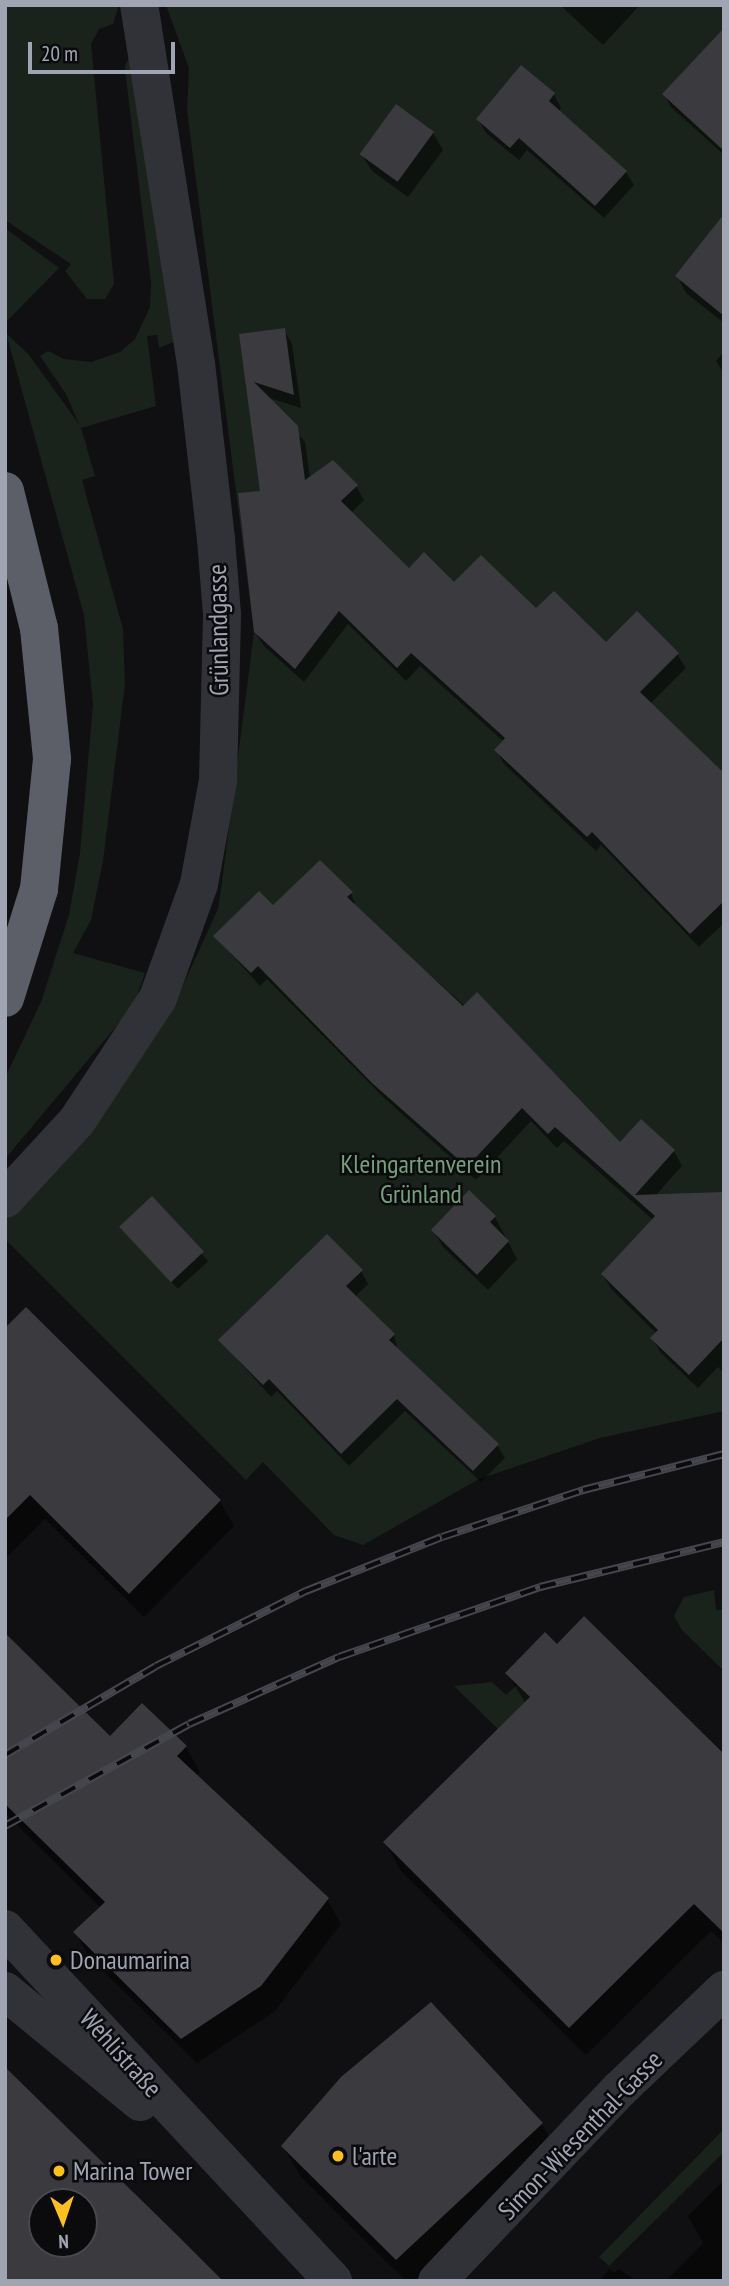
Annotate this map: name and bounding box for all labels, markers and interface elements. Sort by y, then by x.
scale bar [32,28,178,72]
text: 20 m [41,40,78,67]
street label: Grünlandgasse [201,564,235,696]
park label: Kleingartenverein Grünland [341,1148,501,1210]
place label: Donaumarina [70,1944,190,1976]
marker: Donaumarina [48,1952,64,1968]
street label: Wehlistraße [74,2003,168,2103]
street label: Simon-Wiesenthal-Gasse [491,2044,669,2226]
place label: l'arte [352,2140,397,2172]
marker: l'arte [330,2148,346,2164]
place label: Marina Tower [73,2155,193,2187]
marker: Marina Tower [51,2163,67,2179]
north arrow [28,2188,98,2258]
text: N [58,2230,69,2254]

